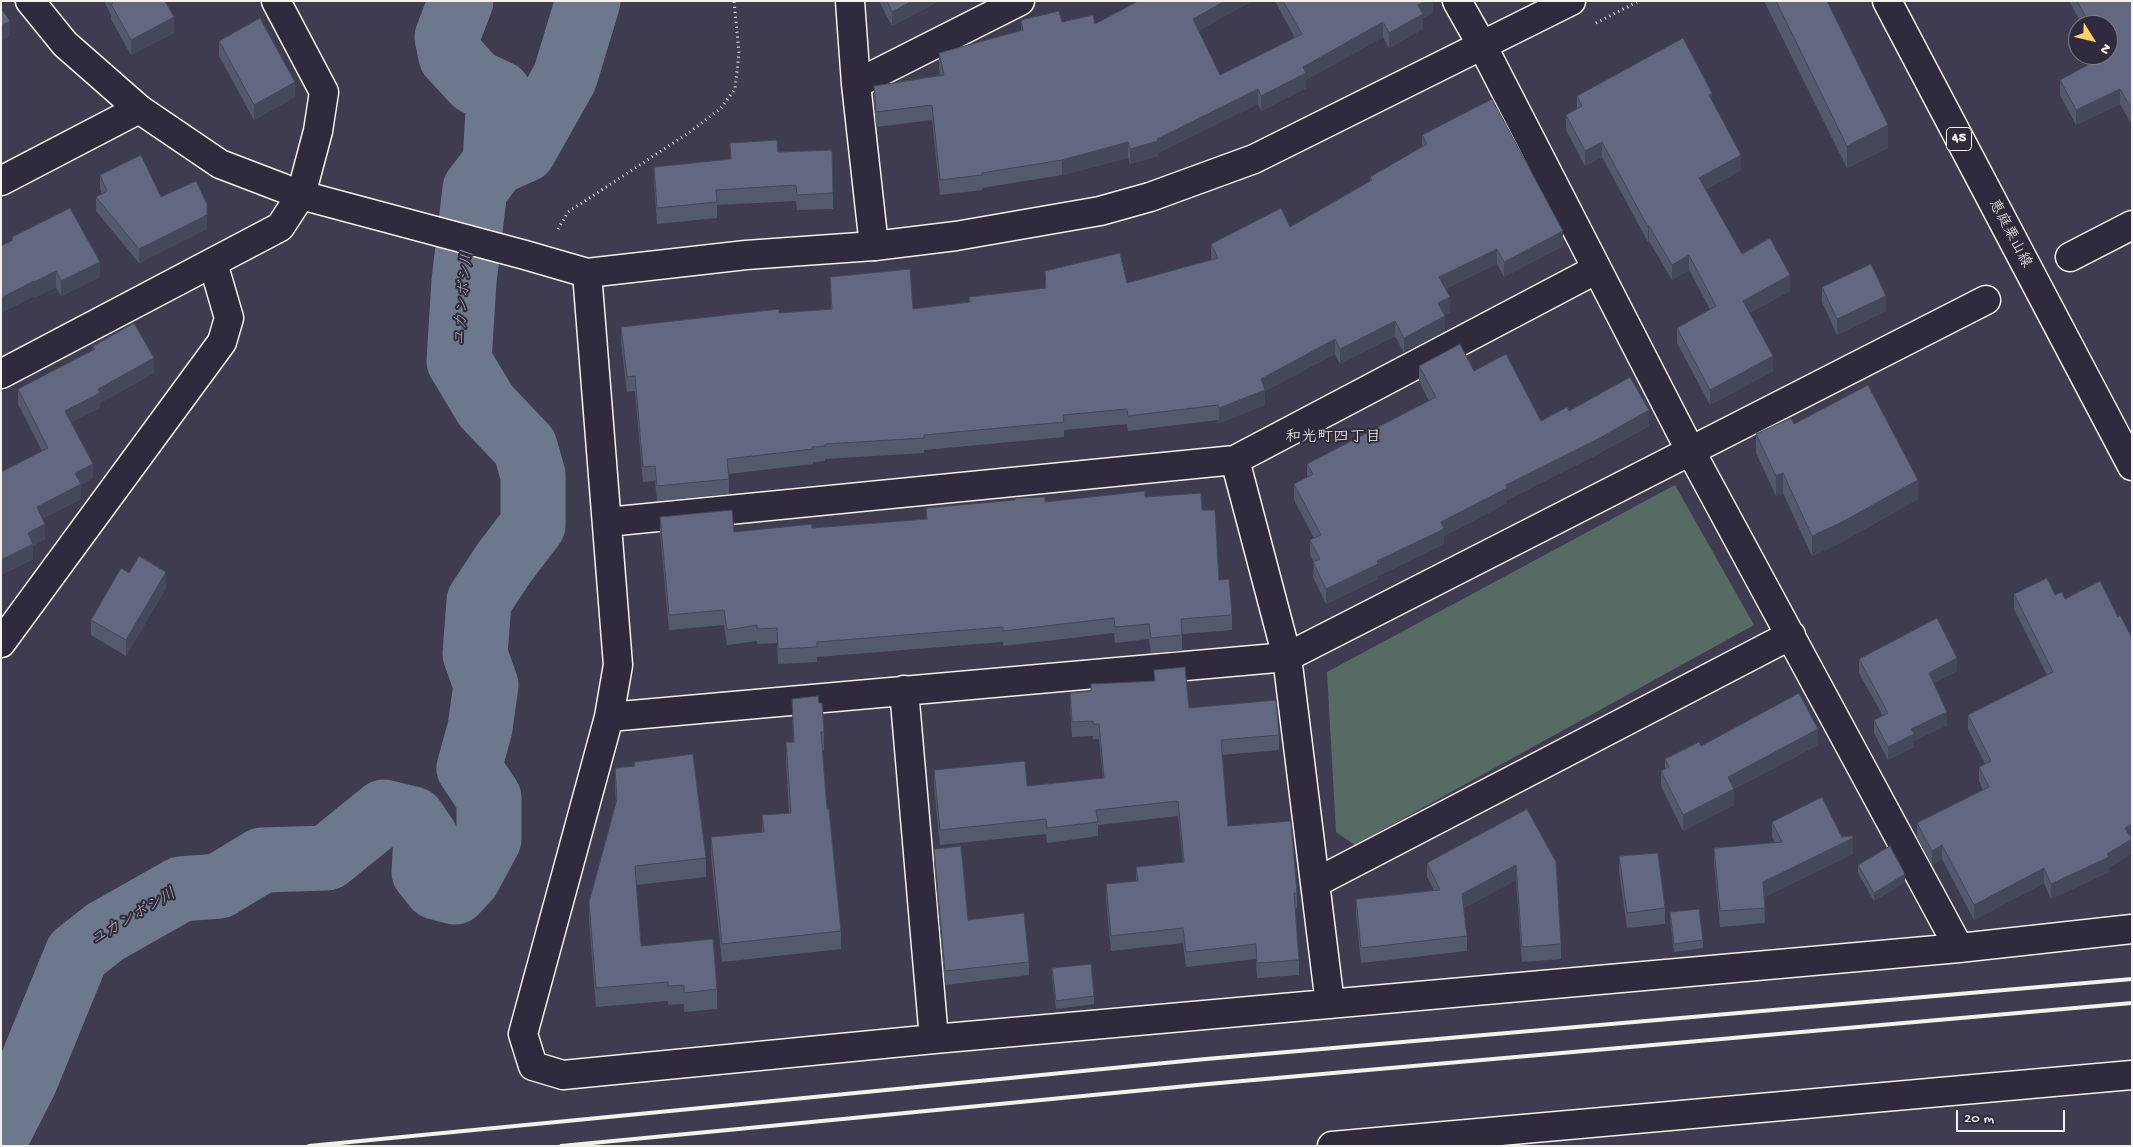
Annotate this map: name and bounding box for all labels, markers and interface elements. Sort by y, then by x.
north arrow [2068,15,2118,65]
text: N [2095,40,2114,57]
road number: 45 [1946,128,1972,150]
street label: 恵庭栗山線 [1983,197,2035,271]
water label: ユカンボシ川 [451,249,479,347]
district label: 和光町四丁目 [1285,429,1381,449]
water label: ユカンボシ川 [88,885,180,951]
scale bar [1958,1100,2067,1132]
text: 20 m [1964,1110,1994,1128]

